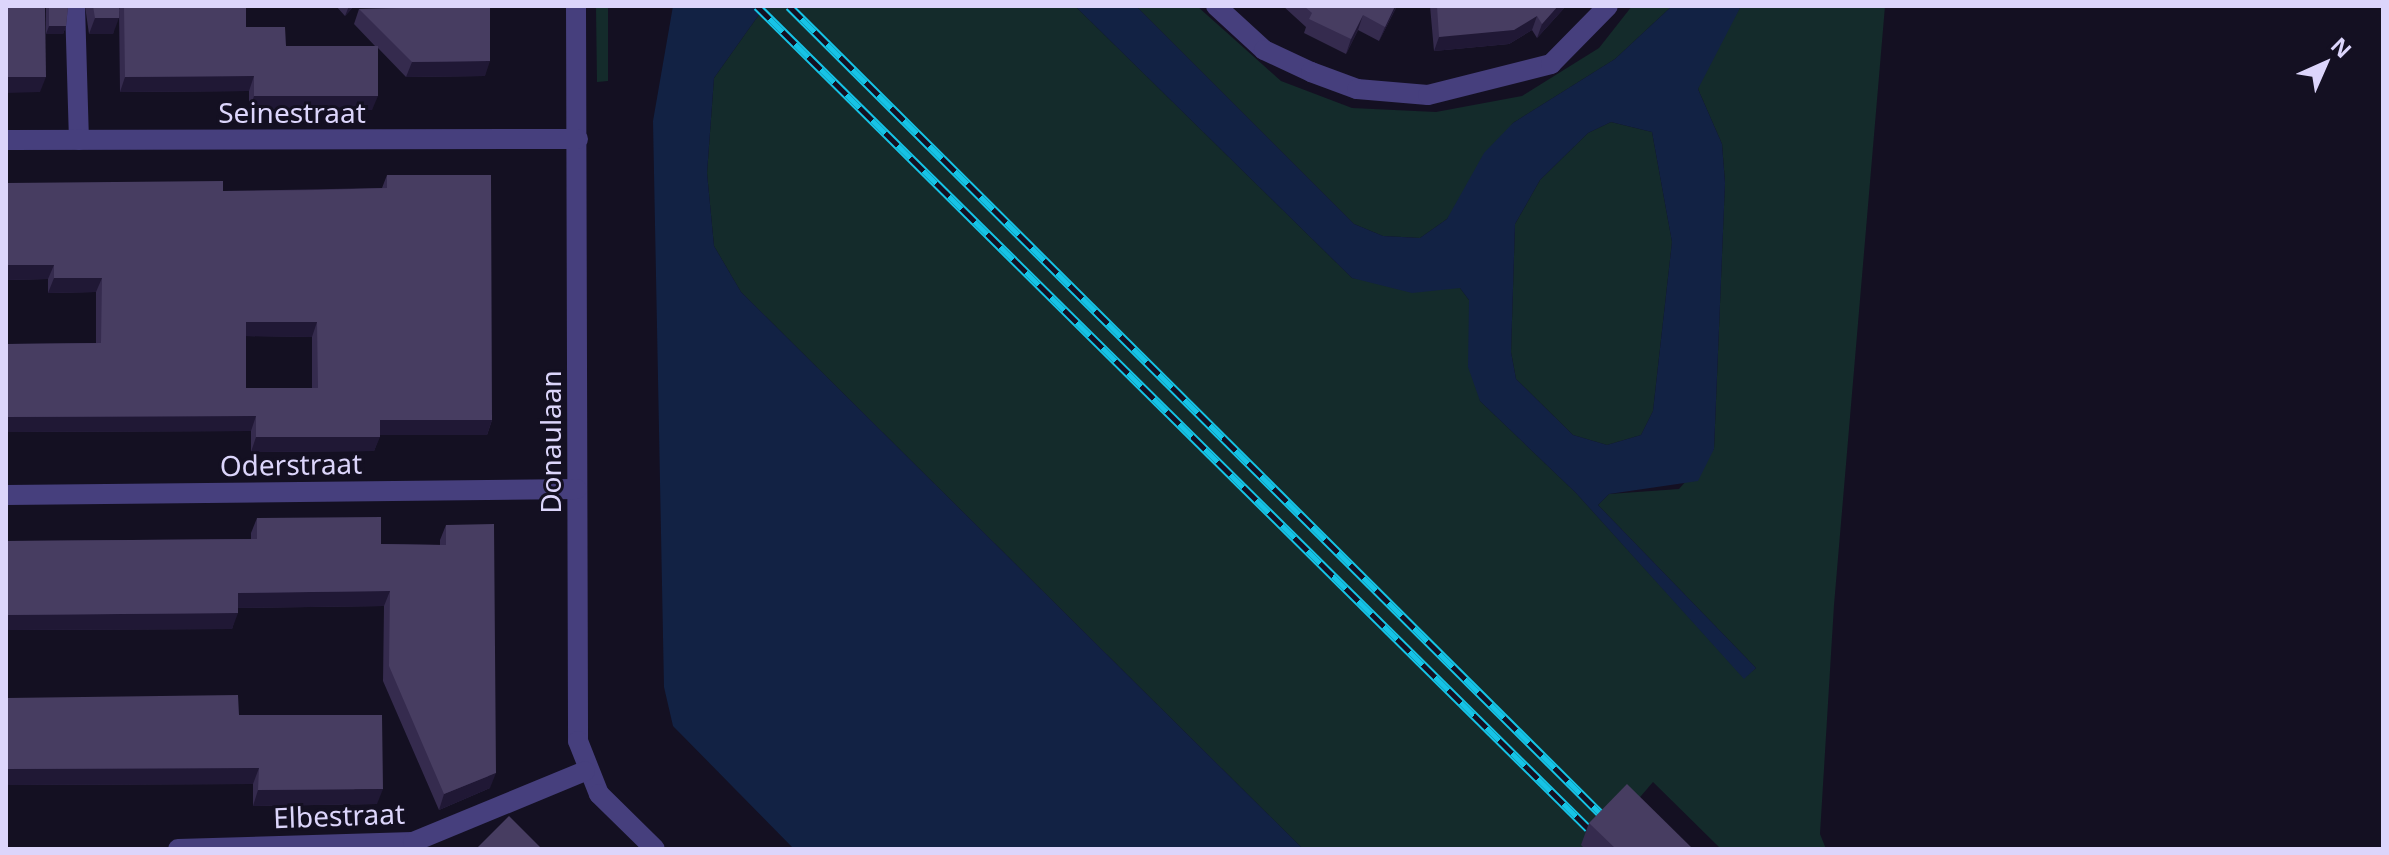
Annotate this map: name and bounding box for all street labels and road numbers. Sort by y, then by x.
street label: Seinestraat [218,95,366,129]
street label: Donaulaan [533,370,567,514]
street label: Oderstraat [219,446,363,482]
street label: Elbestraat [273,796,405,834]

